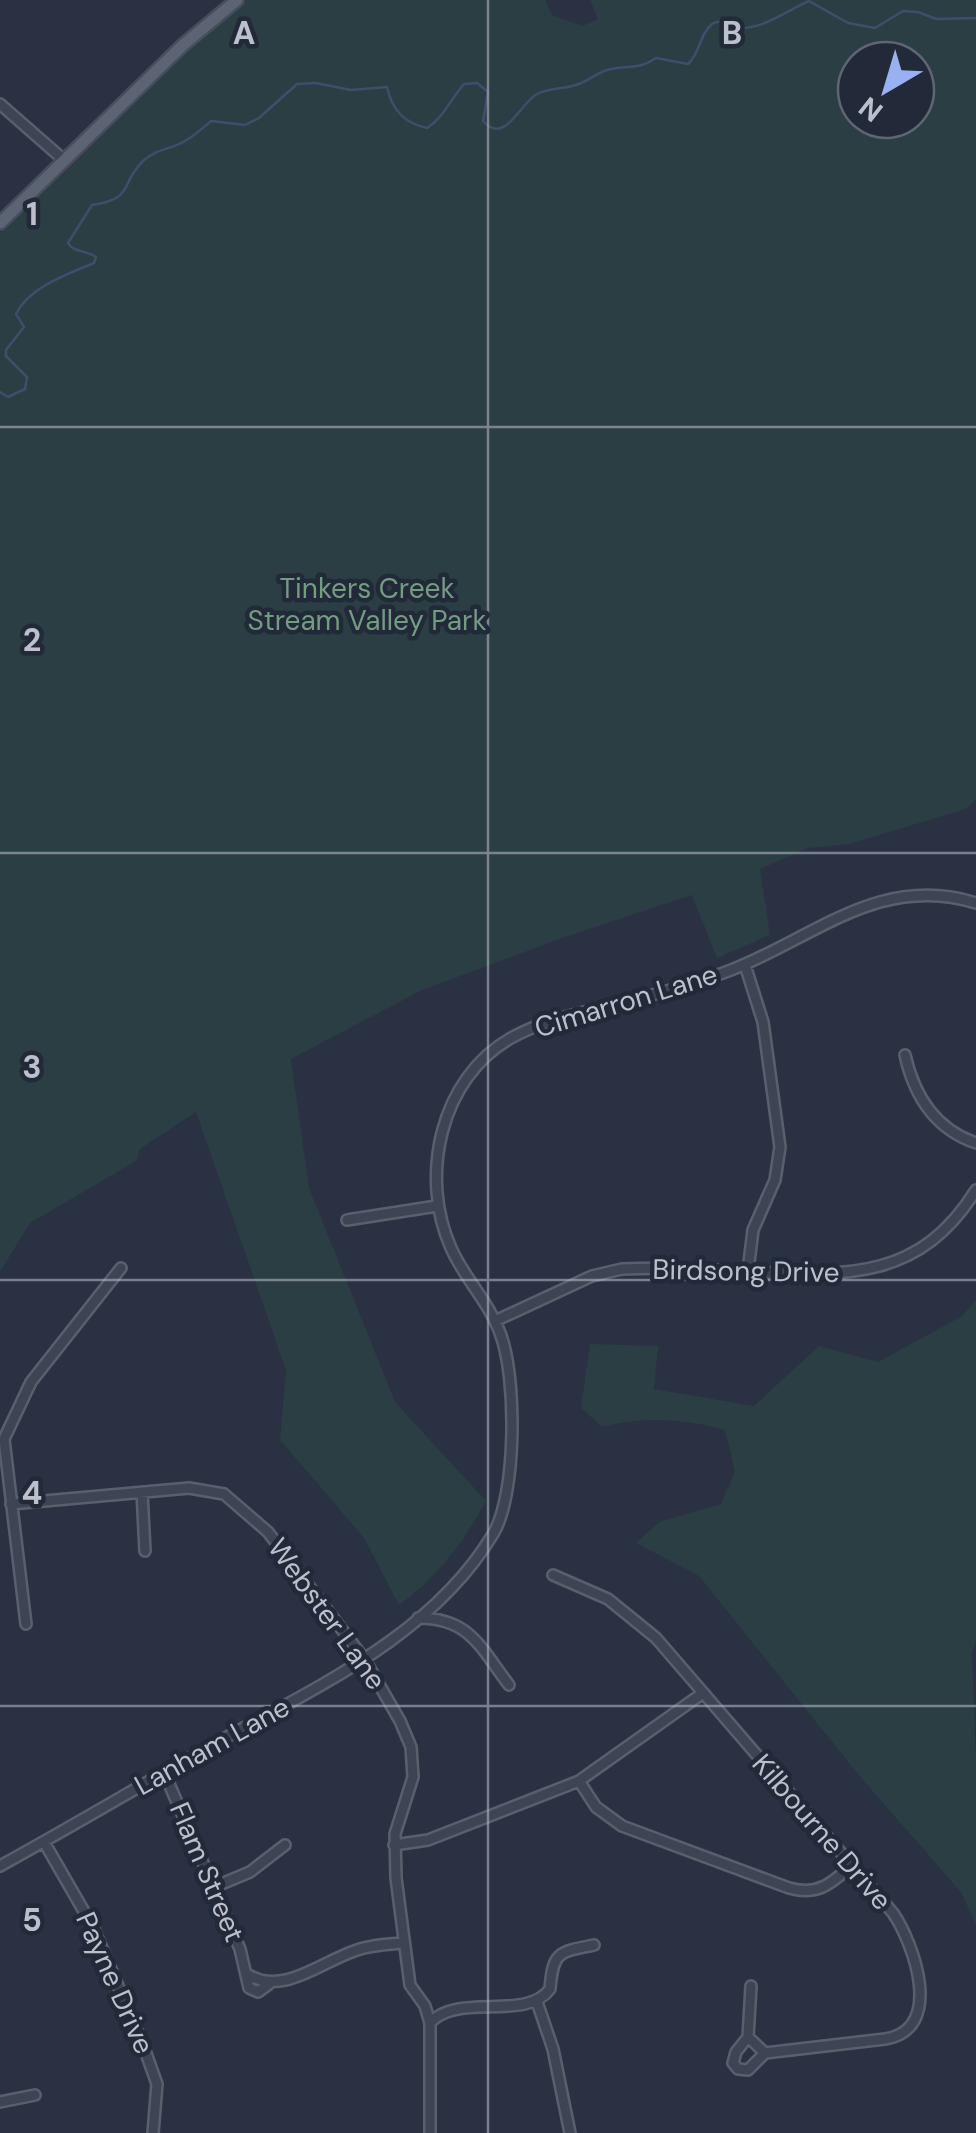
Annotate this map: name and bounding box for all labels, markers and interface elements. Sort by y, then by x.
text: A [233,12,255,54]
text: B [722,12,742,54]
north arrow [836,40,936,140]
text: N [851,88,890,130]
text: 1 [26,193,38,235]
park label: Tinkers Creek Stream Valley Park [247,570,487,639]
text: 2 [23,619,41,661]
street label: Cimarron Lane [530,956,722,1046]
text: 3 [22,1046,42,1088]
street label: Birdsong Drive [652,1251,840,1291]
text: 4 [22,1472,42,1514]
street label: Webster Lane [259,1531,395,1697]
street label: Lanham Lane [128,1688,296,1804]
street label: Kilbourne Drive [744,1746,900,1918]
street label: Flam Street [161,1797,253,1947]
text: 5 [22,1899,42,1941]
street label: Payne Drive [67,1906,163,2060]

